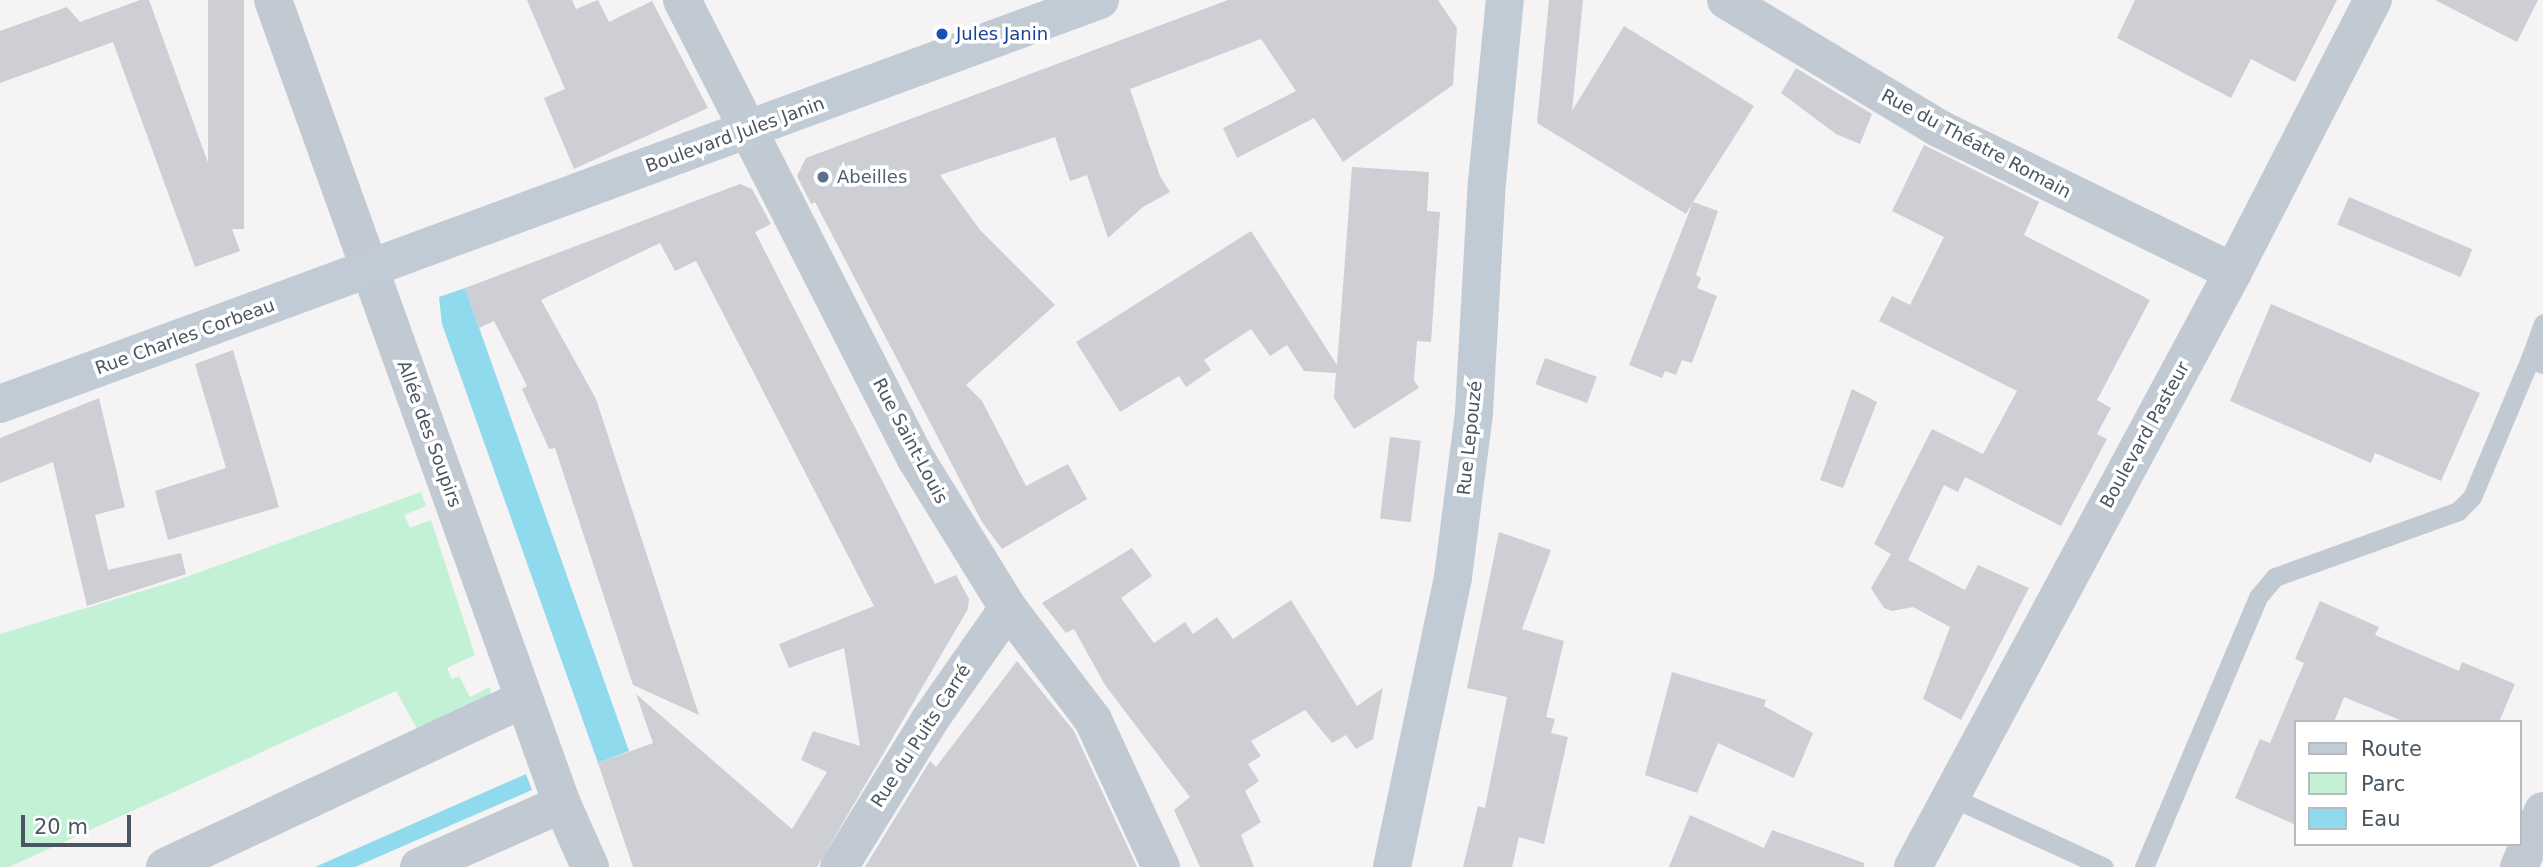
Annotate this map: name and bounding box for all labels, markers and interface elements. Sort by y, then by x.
place label: Jules Janin [956,23,1048,45]
marker: Jules Janin [934,26,950,42]
street label: Rue du Théatre Romain [1878,85,2074,203]
street label: Boulevard Jules Janin [643,93,827,177]
place label: Abeilles [837,166,907,188]
marker: Abeilles [815,169,831,185]
street label: Rue Charles Corbeau [92,294,278,380]
street label: Allée des Soupirs [392,358,466,510]
street label: Boulevard Pasteur [2096,358,2194,512]
street label: Rue Saint-Louis [868,375,952,507]
street label: Rue Lepouzé [1453,380,1487,496]
street label: Rue du Puits Carré [867,660,975,812]
legend [2294,720,2522,846]
text: Route [2361,737,2422,761]
text: Parc [2361,772,2405,796]
scale bar [24,800,135,844]
text: Eau [2361,807,2400,831]
text: 20 m [34,815,88,839]

